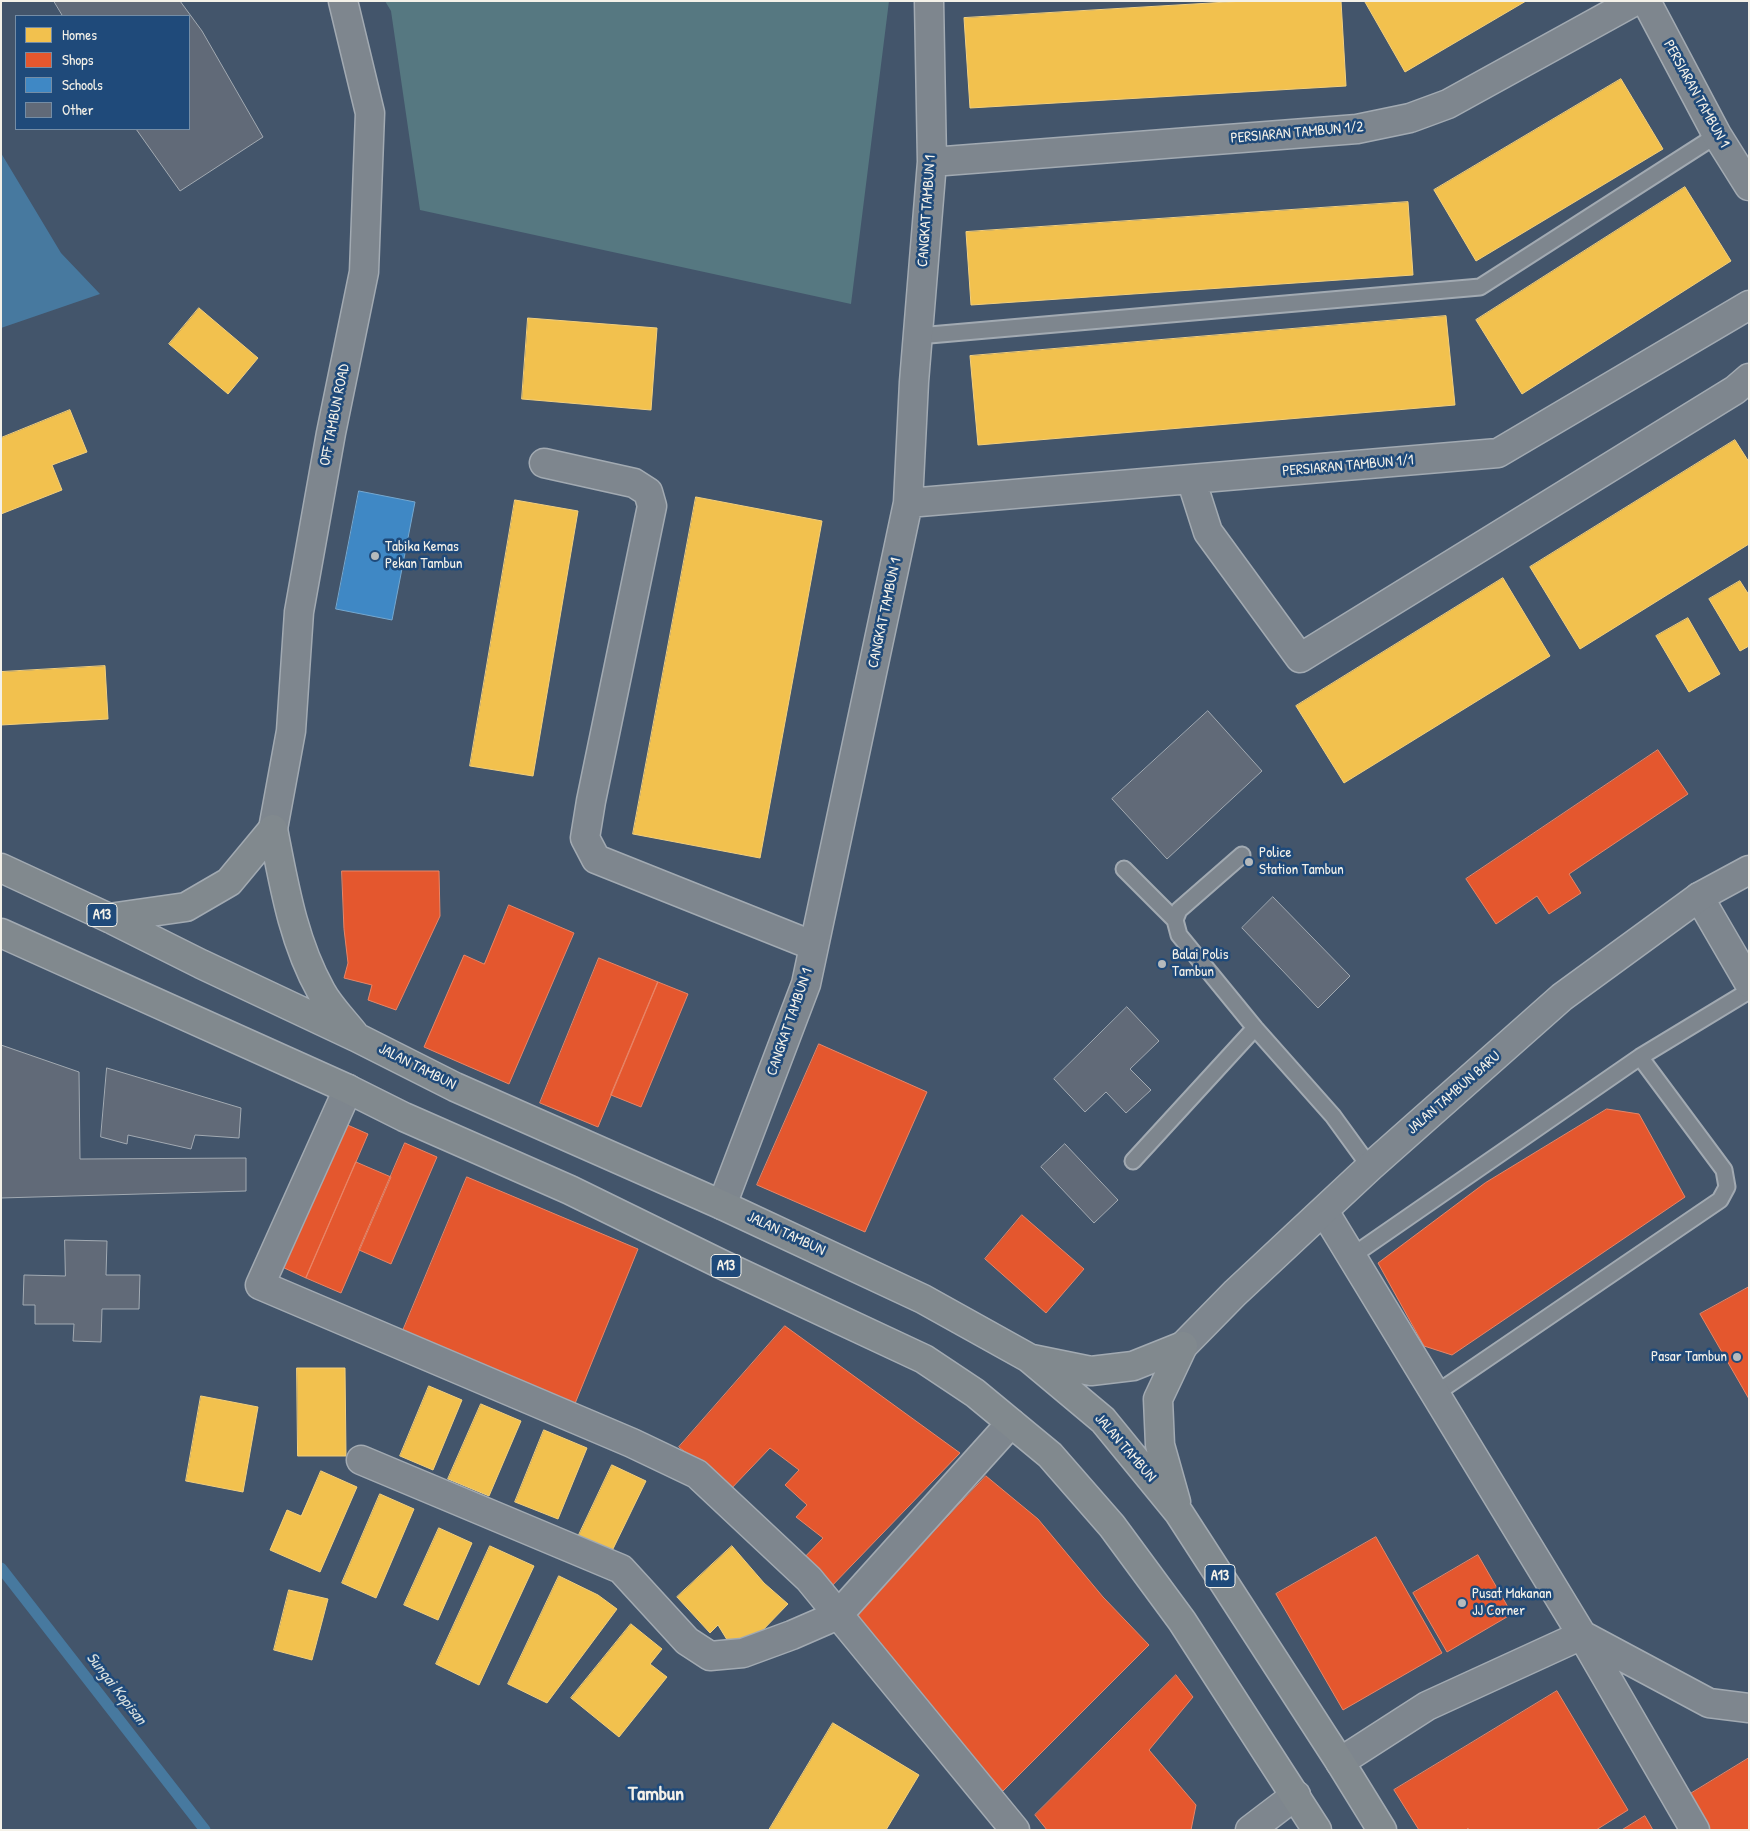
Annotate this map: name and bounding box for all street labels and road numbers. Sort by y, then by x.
street label: PERSIARAN TAMBUN 1 [1659,37,1733,151]
street label: PERSIARAN TAMBUN 1/2 [1230,118,1364,148]
street label: CANGKAT TAMBUN 1 [914,154,940,268]
street label: OFF TAMBUN ROAD [316,363,354,467]
street label: PERSIARAN TAMBUN 1/1 [1282,451,1414,481]
street label: CANGKAT TAMBUN 1 [865,556,905,670]
road number: A13 [87,904,117,926]
street label: CANGKAT TAMBUN 1 [763,966,817,1078]
street label: JALAN TAMBUN [375,1040,459,1094]
street label: JALAN TAMBUN BARU [1404,1048,1504,1138]
street label: JALAN TAMBUN [744,1208,828,1260]
road number: A13 [711,1254,741,1278]
street label: JALAN TAMBUN [1091,1410,1159,1486]
road number: A13 [1205,1564,1235,1588]

